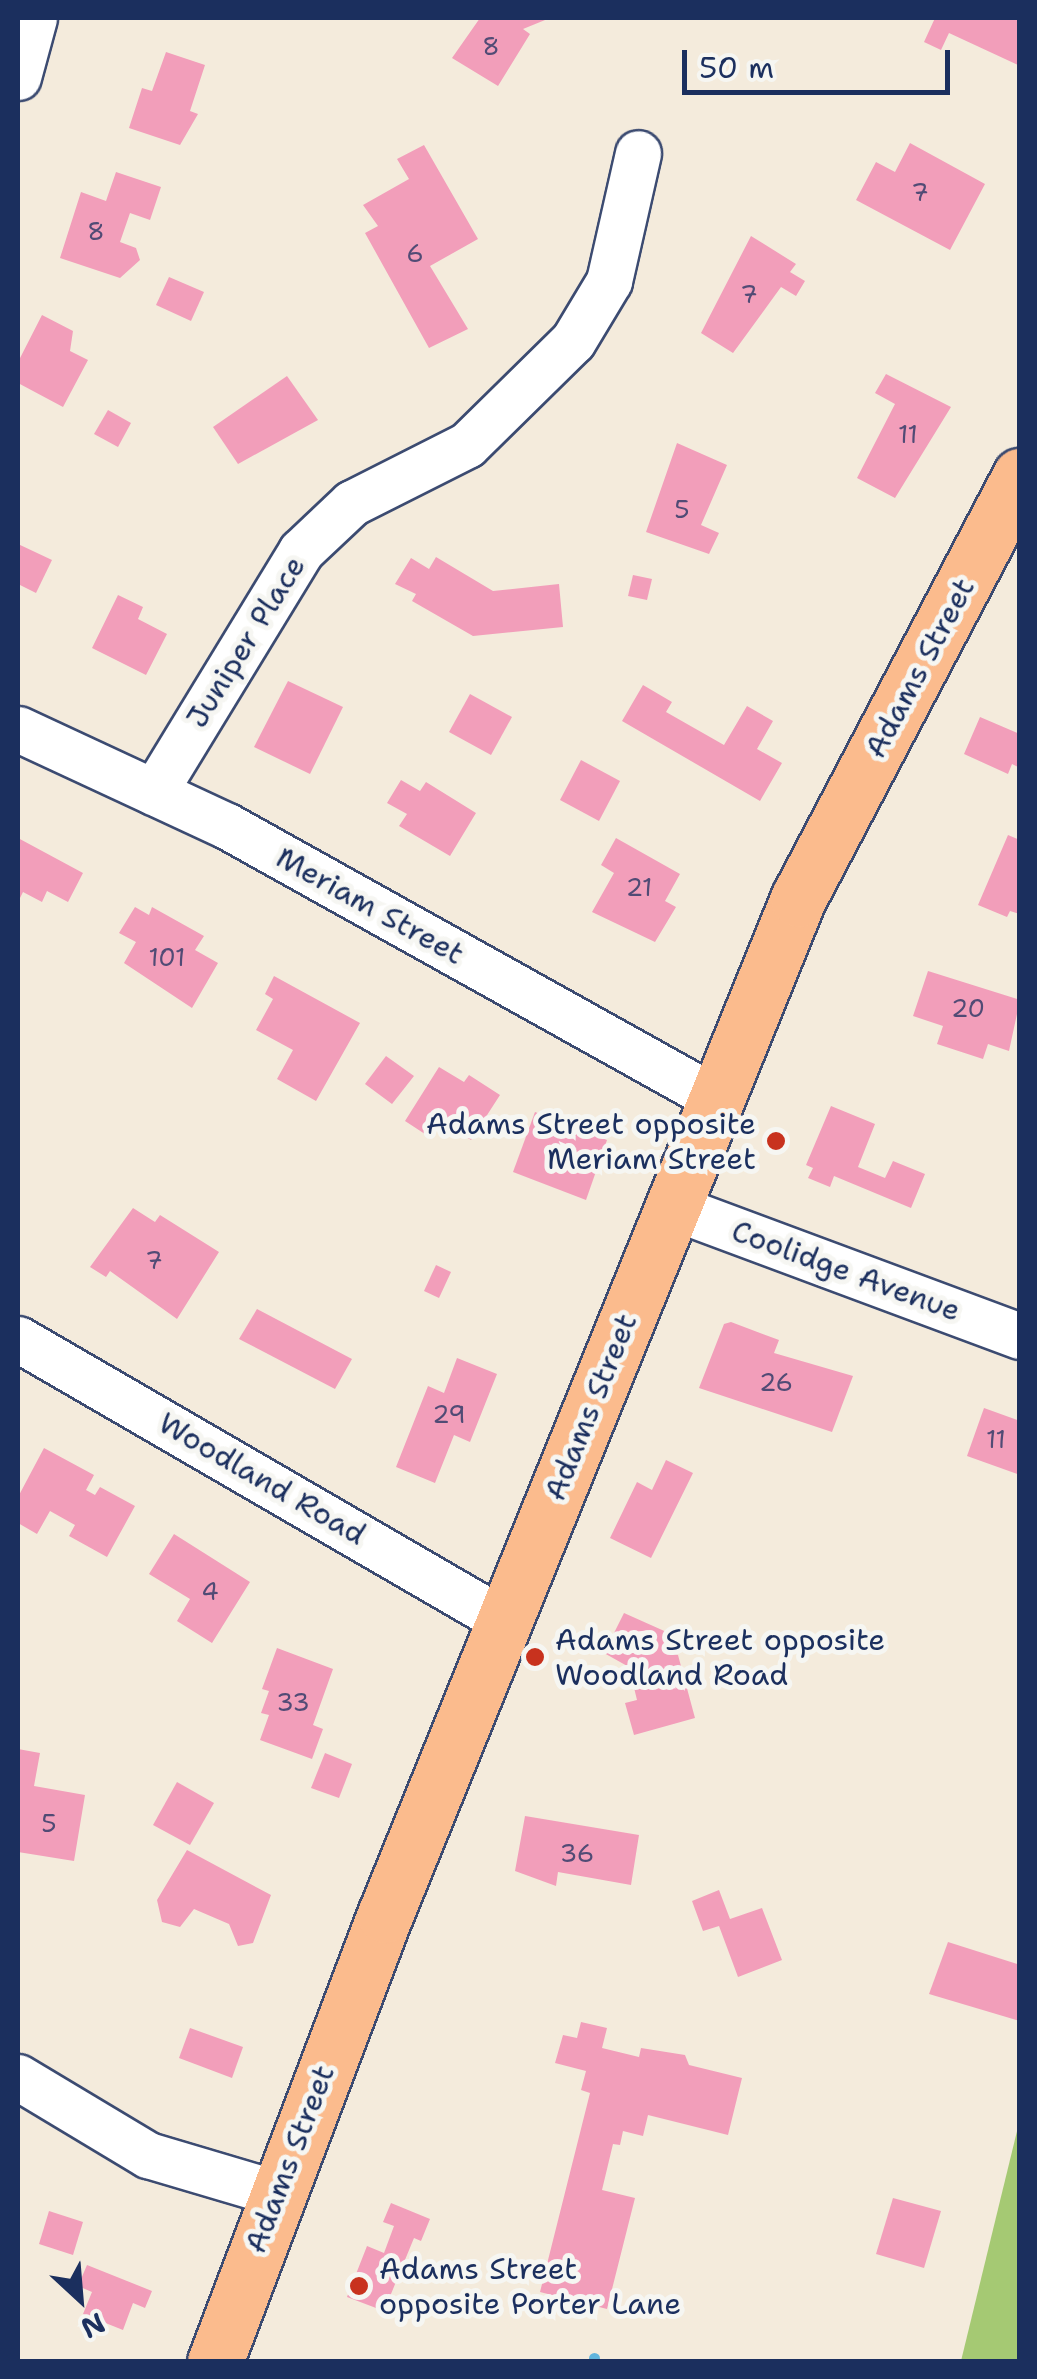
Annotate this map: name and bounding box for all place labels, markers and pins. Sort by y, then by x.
place label: Adams Street opposite Meriam Street [426,1106,756,1176]
marker: Adams Street opposite Meriam Street [765,1130,787,1152]
place label: Adams Street opposite Woodland Road [555,1622,885,1692]
marker: Adams Street opposite Woodland Road [524,1646,546,1668]
place label: Adams Street opposite Porter Lane [379,2251,681,2322]
marker: Adams Street opposite Porter Lane [348,2275,370,2297]

